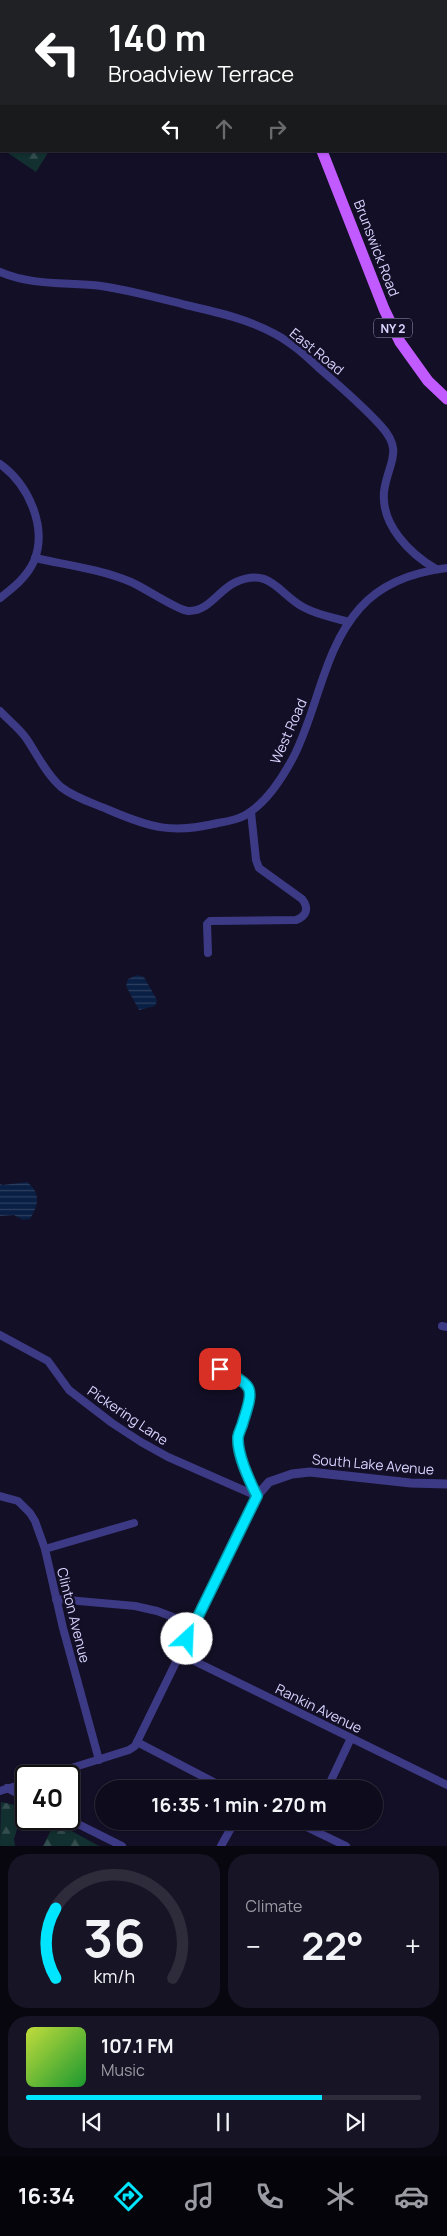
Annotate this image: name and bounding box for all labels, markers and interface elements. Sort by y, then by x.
text: 140 m [108,14,206,62]
icon: left [25,20,90,85]
text: Broadview Terrace [108,59,294,89]
icon: left [157,115,185,143]
icon: ahead [210,115,238,143]
icon: right [263,115,291,143]
street label: Brunswick Road [350,197,404,299]
road number: NY 2 [374,318,412,338]
street label: East Road [286,323,348,379]
street label: West Road [265,695,311,767]
pin [199,1348,241,1390]
icon: arrive [206,1355,234,1383]
street label: Pickering Lane [84,1381,172,1449]
street label: South Lake Avenue [311,1449,435,1479]
street label: Clinton Avenue [53,1565,95,1665]
position arrow [160,1612,212,1664]
street label: Rankin Avenue [273,1679,365,1737]
speed limit sign: 40 [15,1765,80,1830]
text: 16:35 · 1 min · 270 m [151,1792,327,1818]
text: Climate [246,1895,302,1917]
text: 36 [82,1902,145,1973]
text: 22° [302,1919,364,1971]
text: − [246,1927,261,1965]
text: + [405,1927,421,1965]
text: km/h [93,1964,135,1988]
text: 107.1 FM [101,2033,173,2059]
text: Music [101,2059,145,2081]
icon: previous [78,2108,106,2136]
icon: pause [209,2108,237,2136]
icon: next [341,2108,369,2136]
icon: directions [111,2179,146,2214]
icon: music [182,2179,217,2214]
icon: phone [252,2179,287,2214]
icon: climate [323,2179,358,2214]
icon: car [394,2179,429,2214]
text: 16:34 [18,2181,75,2211]

